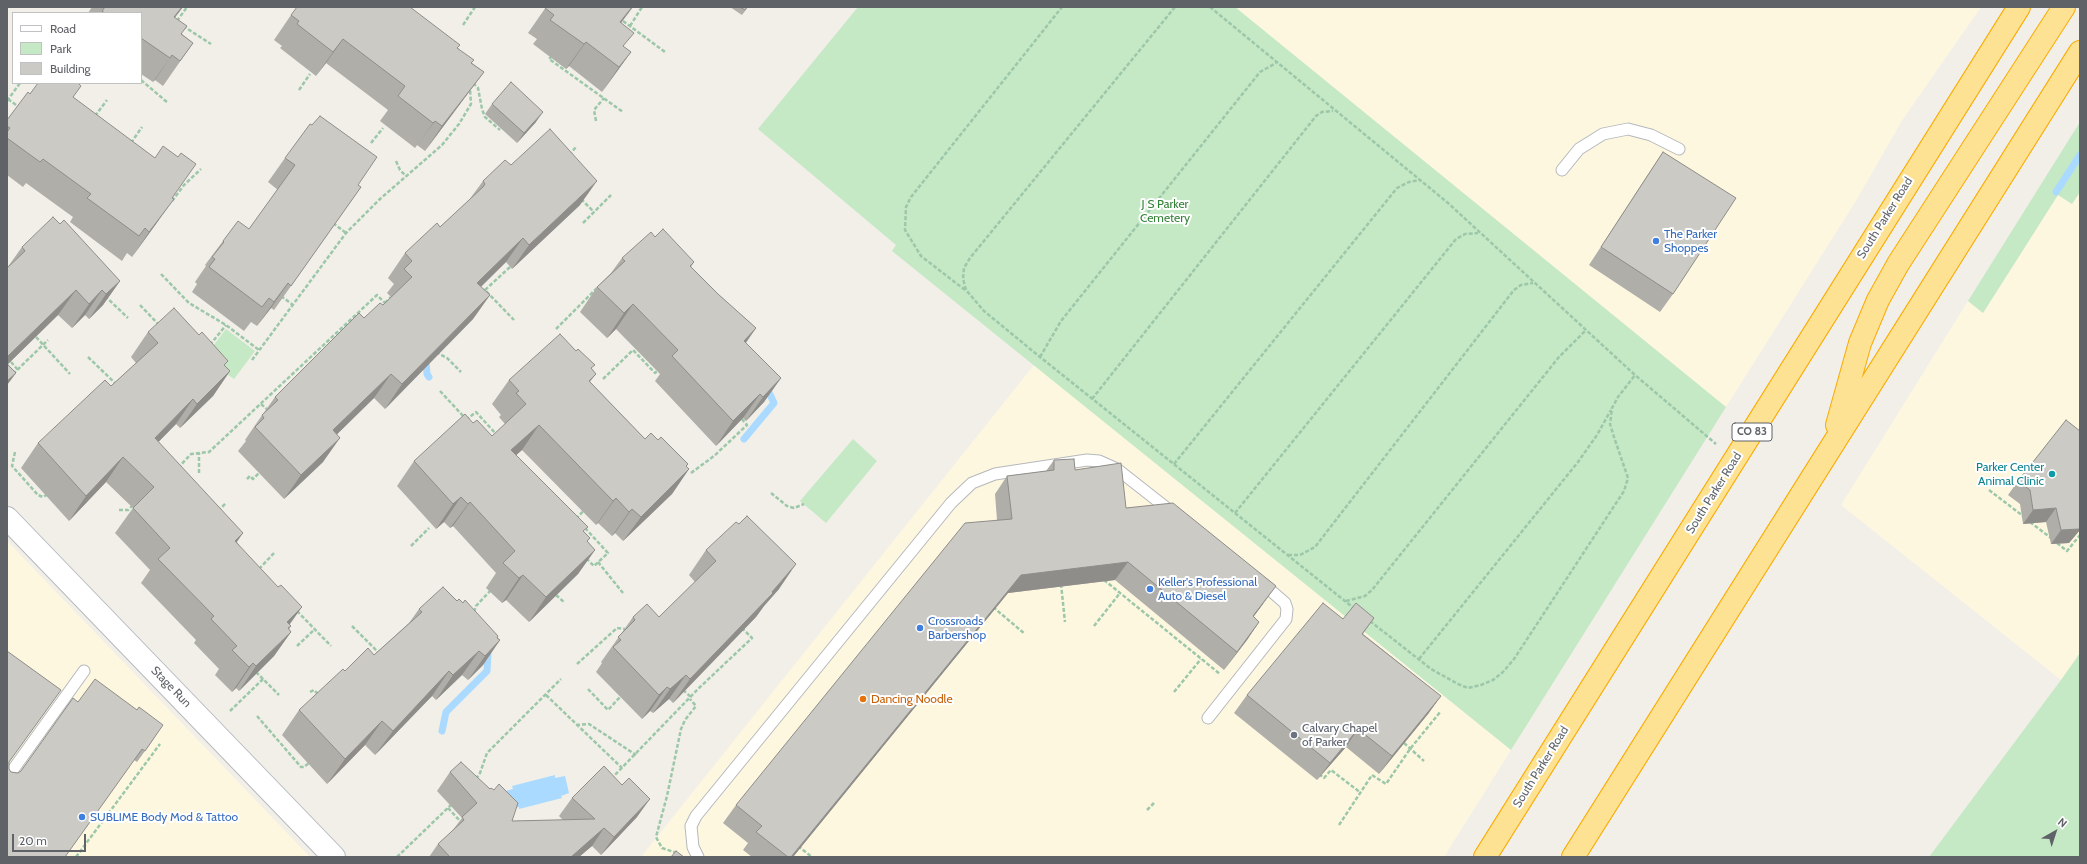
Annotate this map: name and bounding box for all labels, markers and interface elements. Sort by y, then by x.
legend [12,12,142,84]
text: Road [50,21,76,36]
text: Park [50,41,72,56]
text: Building [50,61,91,76]
street label: South Parker Road [1854,175,1916,261]
park label: J S Parker Cemetery [1140,197,1190,225]
place label: The Parker Shoppes [1664,227,1717,255]
marker: The Parker Shoppes [1651,236,1661,246]
road number: CO 83 [1732,423,1772,441]
street label: South Parker Road [1683,450,1745,536]
place label: Parker Center Animal Clinic [1976,460,2044,488]
marker: Parker Center Animal Clinic [2047,469,2057,479]
place label: Keller's Professional Auto & Diesel [1158,575,1257,603]
marker: Keller's Professional Auto & Diesel [1145,584,1155,594]
place label: Crossroads Barbershop [928,614,986,642]
marker: Crossroads Barbershop [915,623,925,633]
street label: Stage Run [148,663,194,711]
place label: Dancing Noodle [871,692,953,706]
marker: Dancing Noodle [858,694,868,704]
place label: Calvary Chapel of Parker [1302,721,1377,749]
street label: South Parker Road [1510,724,1572,810]
marker: Calvary Chapel of Parker [1289,730,1299,740]
place label: SUBLIME Body Mod & Tattoo [90,810,238,824]
marker: SUBLIME Body Mod & Tattoo [77,812,87,822]
north arrow [2035,812,2075,852]
text: N [2055,815,2070,831]
scale bar [14,826,88,852]
text: 20 m [19,833,47,848]

